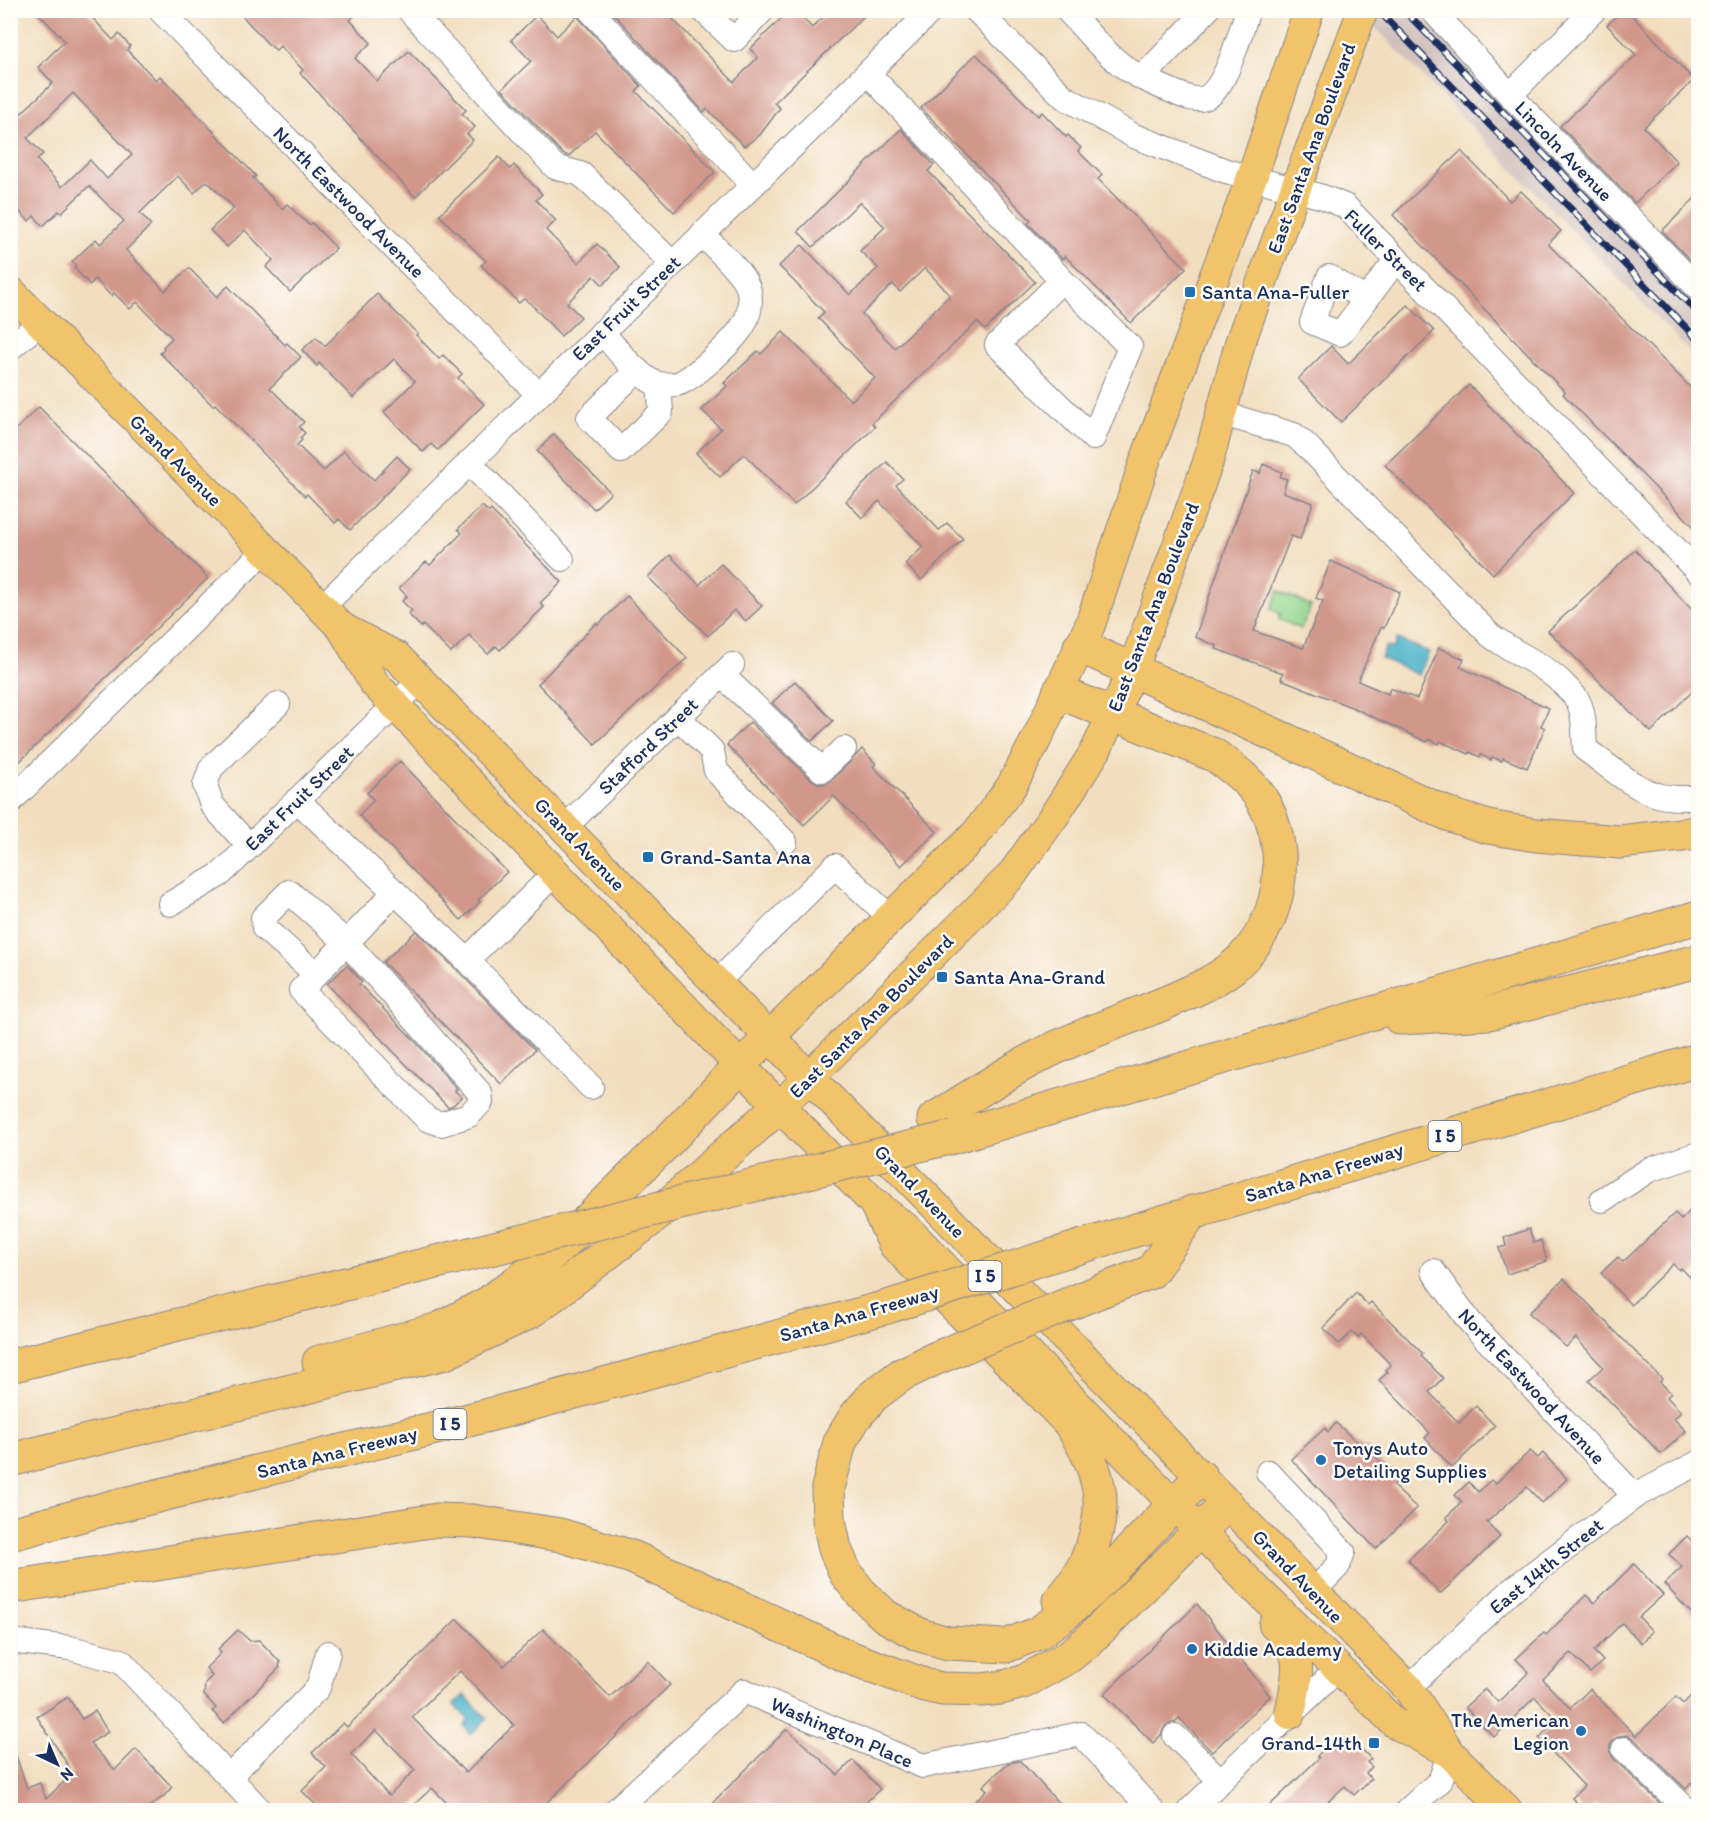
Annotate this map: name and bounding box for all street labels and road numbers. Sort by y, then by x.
street label: East Santa Ana Boulevard [1262,39,1360,257]
street label: Lincoln Avenue [1510,96,1618,206]
street label: North Eastwood Avenue [268,121,430,283]
street label: Fuller Street [1340,204,1432,296]
street label: East Fruit Street [567,250,685,366]
street label: Grand Avenue [125,409,227,511]
street label: East Santa Ana Boulevard [1102,499,1204,715]
street label: Stafford Street [593,692,703,800]
street label: East Fruit Street [240,740,358,856]
street label: Grand Avenue [529,792,631,896]
street label: East Santa Ana Boulevard [784,929,958,1103]
road number: I 5 [1428,1121,1462,1151]
street label: Santa Ana Freeway [1242,1136,1407,1207]
street label: Grand Avenue [869,1139,971,1243]
road number: I 5 [968,1261,1002,1291]
street label: Santa Ana Freeway [777,1279,942,1347]
street label: North Eastwood Avenue [1453,1303,1611,1469]
road number: I 5 [434,1409,466,1439]
street label: Santa Ana Freeway [254,1420,420,1484]
street label: East 14th Street [1484,1513,1608,1619]
street label: Grand Avenue [1247,1524,1349,1628]
street label: Washington Place [767,1691,917,1773]

